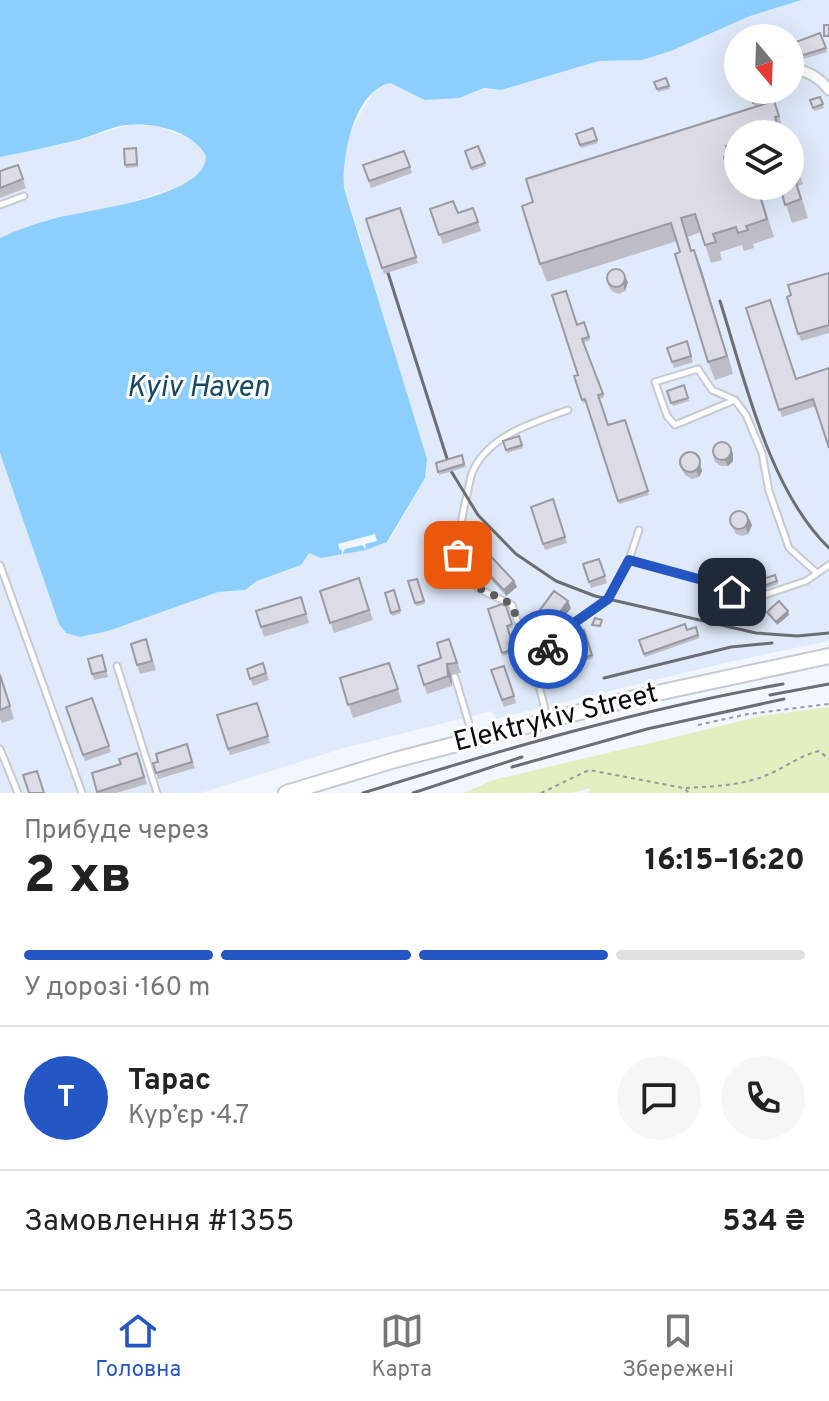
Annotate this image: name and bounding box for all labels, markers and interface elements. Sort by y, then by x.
north arrow [724,24,804,104]
map controls [724,24,804,200]
button: layers [724,120,804,200]
water label: Kyiv Haven [127,370,269,407]
pin [424,521,492,589]
icon: bag [436,533,480,577]
pin [698,558,766,626]
icon: home [710,570,754,614]
courier [508,609,588,689]
icon: bike [526,627,570,671]
street label: Elektrykiv Street [450,676,662,762]
text: Прибуде через [24,815,210,848]
text: 16:15–16:20 [645,843,805,880]
text: 2 хв [24,845,132,911]
text: У дорозі · 160 m [24,972,210,1005]
button: chat [617,1056,701,1140]
button: phone [721,1056,805,1140]
text: Тарас [128,1063,211,1100]
text: Т [57,1080,75,1117]
text: Кур’єр · 4.7 [128,1100,249,1133]
text: Замовлення #1355 [24,1204,295,1241]
text: 534 ₴ [722,1204,805,1241]
tab: Головна [95,1309,181,1384]
tab: Карта [371,1309,432,1384]
tab: Збережені [622,1309,734,1384]

